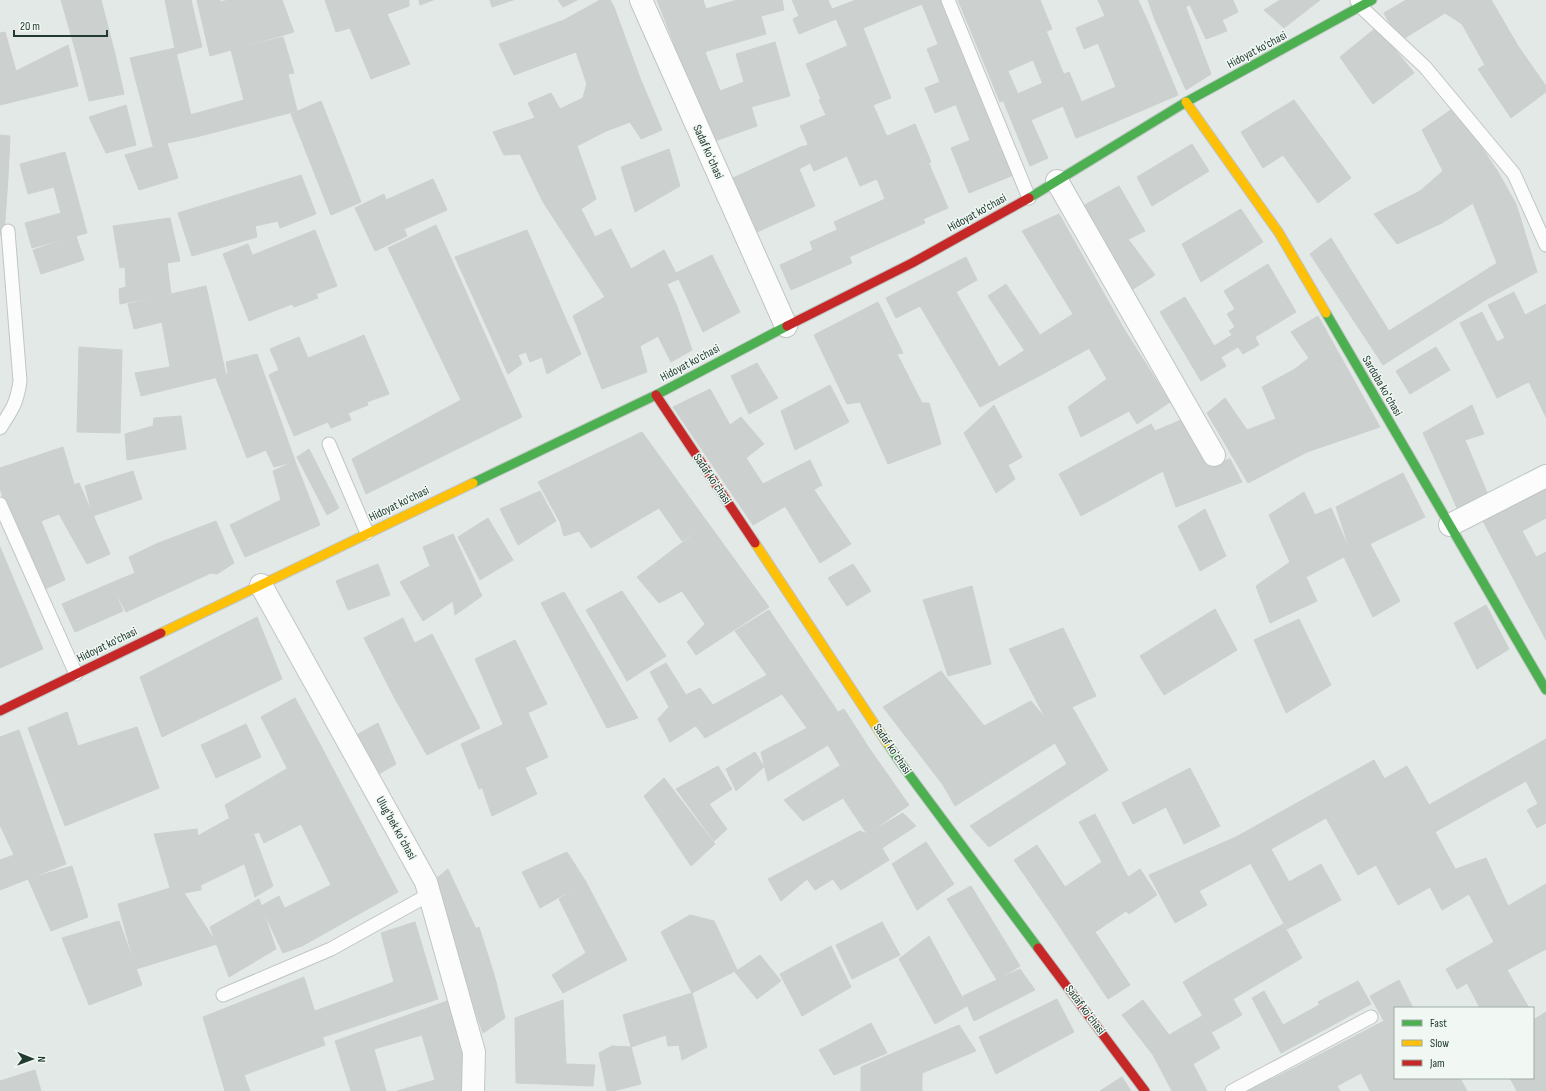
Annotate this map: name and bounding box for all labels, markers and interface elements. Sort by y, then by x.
scale bar [14,12,107,38]
text: 20 m [20,19,40,34]
street label: Hidoyat ko'chasi [1225,28,1289,72]
street label: Sadaf koʻchasi [689,123,727,181]
street label: Hidoyat ko'chasi [945,191,1009,235]
street label: Hidoyat ko'chasi [658,341,722,385]
street label: Sardoba koʻchasi [1359,353,1405,419]
street label: Sadaf koʻchasi [690,451,734,507]
street label: Hidoyat ko'chasi [366,483,432,525]
street label: Hidoyat ko'chasi [74,624,140,666]
street label: Sadaf koʻchasi [870,721,914,777]
street label: Ulugʻbek koʻchasi [372,794,420,862]
street label: Sadaf koʻchasi [1062,982,1108,1038]
legend [1394,1007,1534,1079]
text: Fast [1430,1016,1447,1031]
text: Slow [1430,1036,1449,1051]
north arrow [12,1039,52,1079]
text: N [35,1056,48,1062]
text: Jam [1429,1056,1445,1071]

